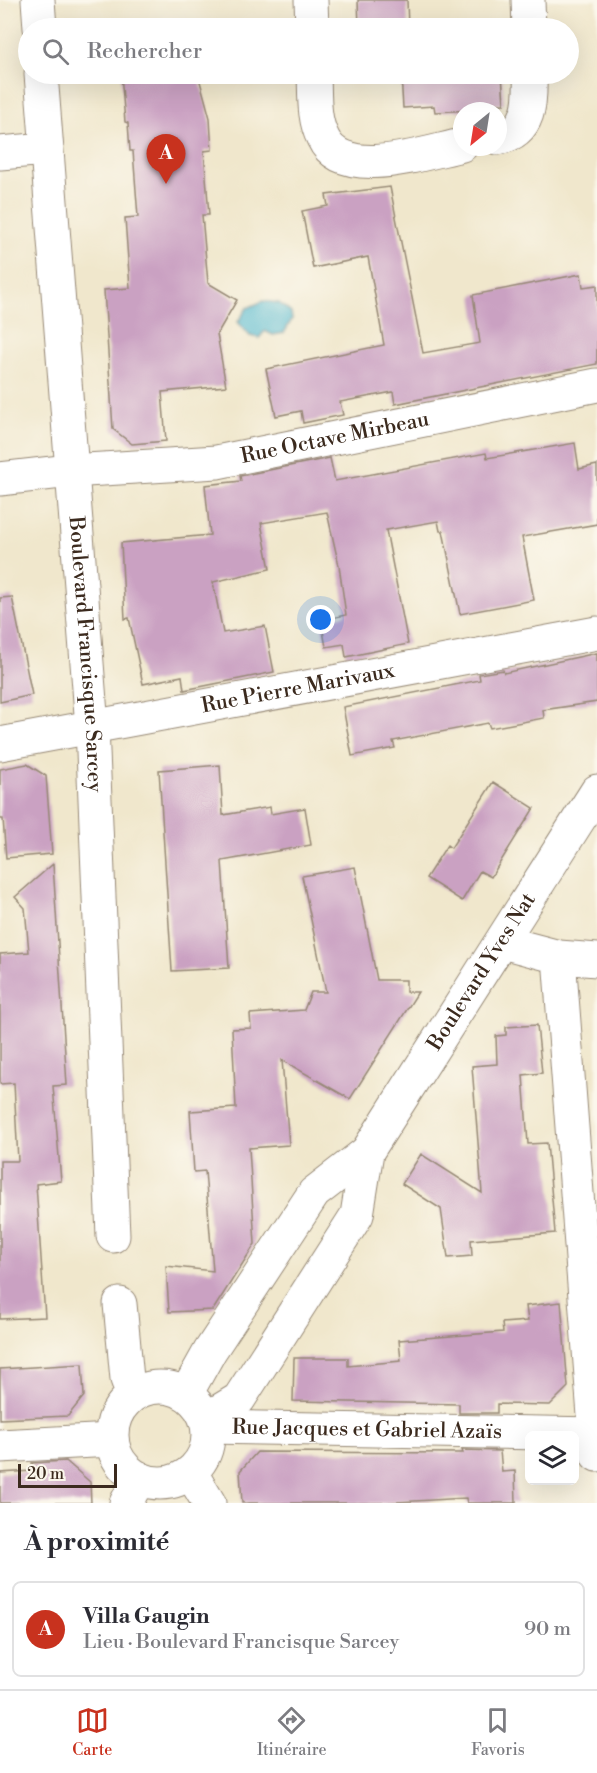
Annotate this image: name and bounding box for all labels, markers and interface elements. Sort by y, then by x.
search box [18,18,579,84]
icon: search [39,35,72,68]
text: Rechercher [87,38,202,65]
north arrow [453,102,507,156]
pin: A [146,134,186,184]
street label: Rue Octave Mirbeau [238,406,431,470]
street label: Boulevard Francisque Sarcey [63,514,108,794]
your location [306,605,335,634]
street label: Rue Pierre Marivaux [199,658,397,719]
street label: Boulevard Yves Nat [421,888,542,1056]
street label: Rue Jacques et Gabriel Azaïs [232,1414,502,1445]
map controls [525,1431,579,1485]
button: layers [525,1431,579,1485]
scale bar [18,1461,117,1488]
text: 20 m [27,1464,64,1484]
text: À proximité [24,1526,169,1558]
text: Villa Gaugin [83,1603,210,1630]
text: A [38,1617,53,1642]
text: 90 m [524,1617,571,1642]
text: Lieu · Boulevard Francisque Sarcey [83,1630,399,1655]
tab: Carte [72,1704,112,1760]
tab: Itinéraire [257,1704,327,1760]
tab: Favoris [471,1704,525,1760]

